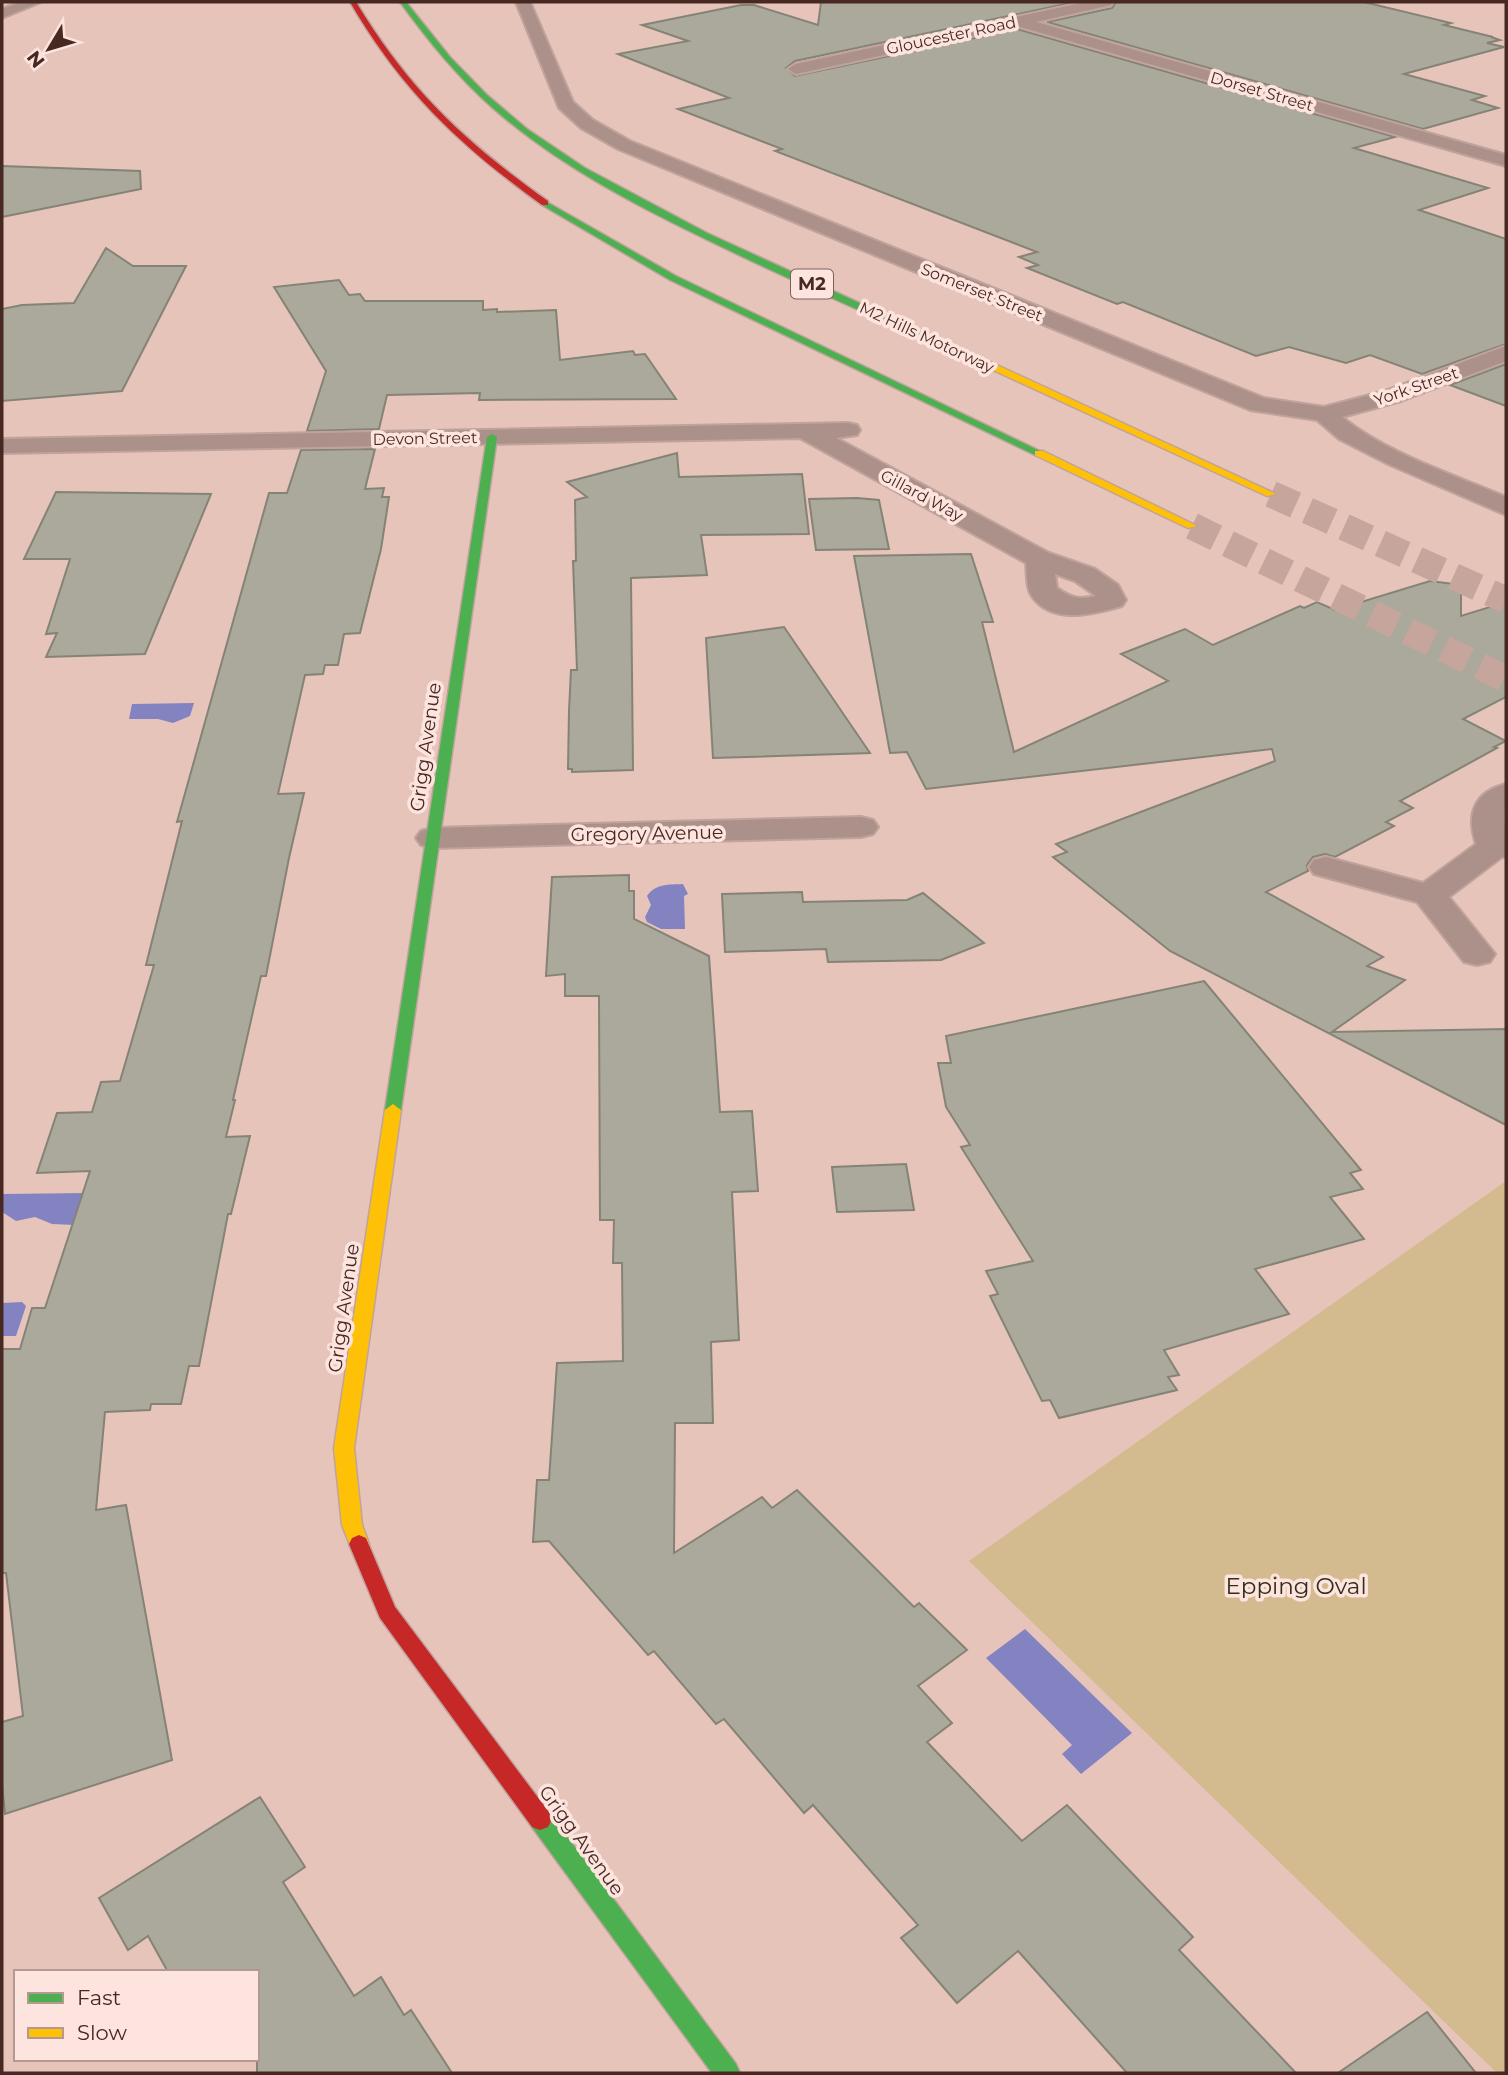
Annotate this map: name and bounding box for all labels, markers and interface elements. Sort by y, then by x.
street label: Gloucester Road [885,12,1018,59]
north arrow [14,14,84,84]
text: N [22,46,50,72]
street label: Dorset Street [1208,68,1316,115]
street label: Somerset Street [918,259,1046,326]
road number: M2 [791,270,833,298]
street label: M2 Hills Motorway [857,298,997,377]
street label: York Street [1372,363,1461,410]
street label: Devon Street [373,428,478,449]
street label: Gillard Way [877,466,967,525]
street label: Grigg Avenue [405,681,446,813]
street label: Gregory Avenue [570,821,724,846]
street label: Grigg Avenue [323,1242,364,1374]
park label: Epping Oval [1225,1572,1367,1600]
street label: Grigg Avenue [534,1781,629,1900]
legend [14,1970,259,2061]
text: Fast [77,1985,121,2010]
text: Slow [77,2020,127,2045]

